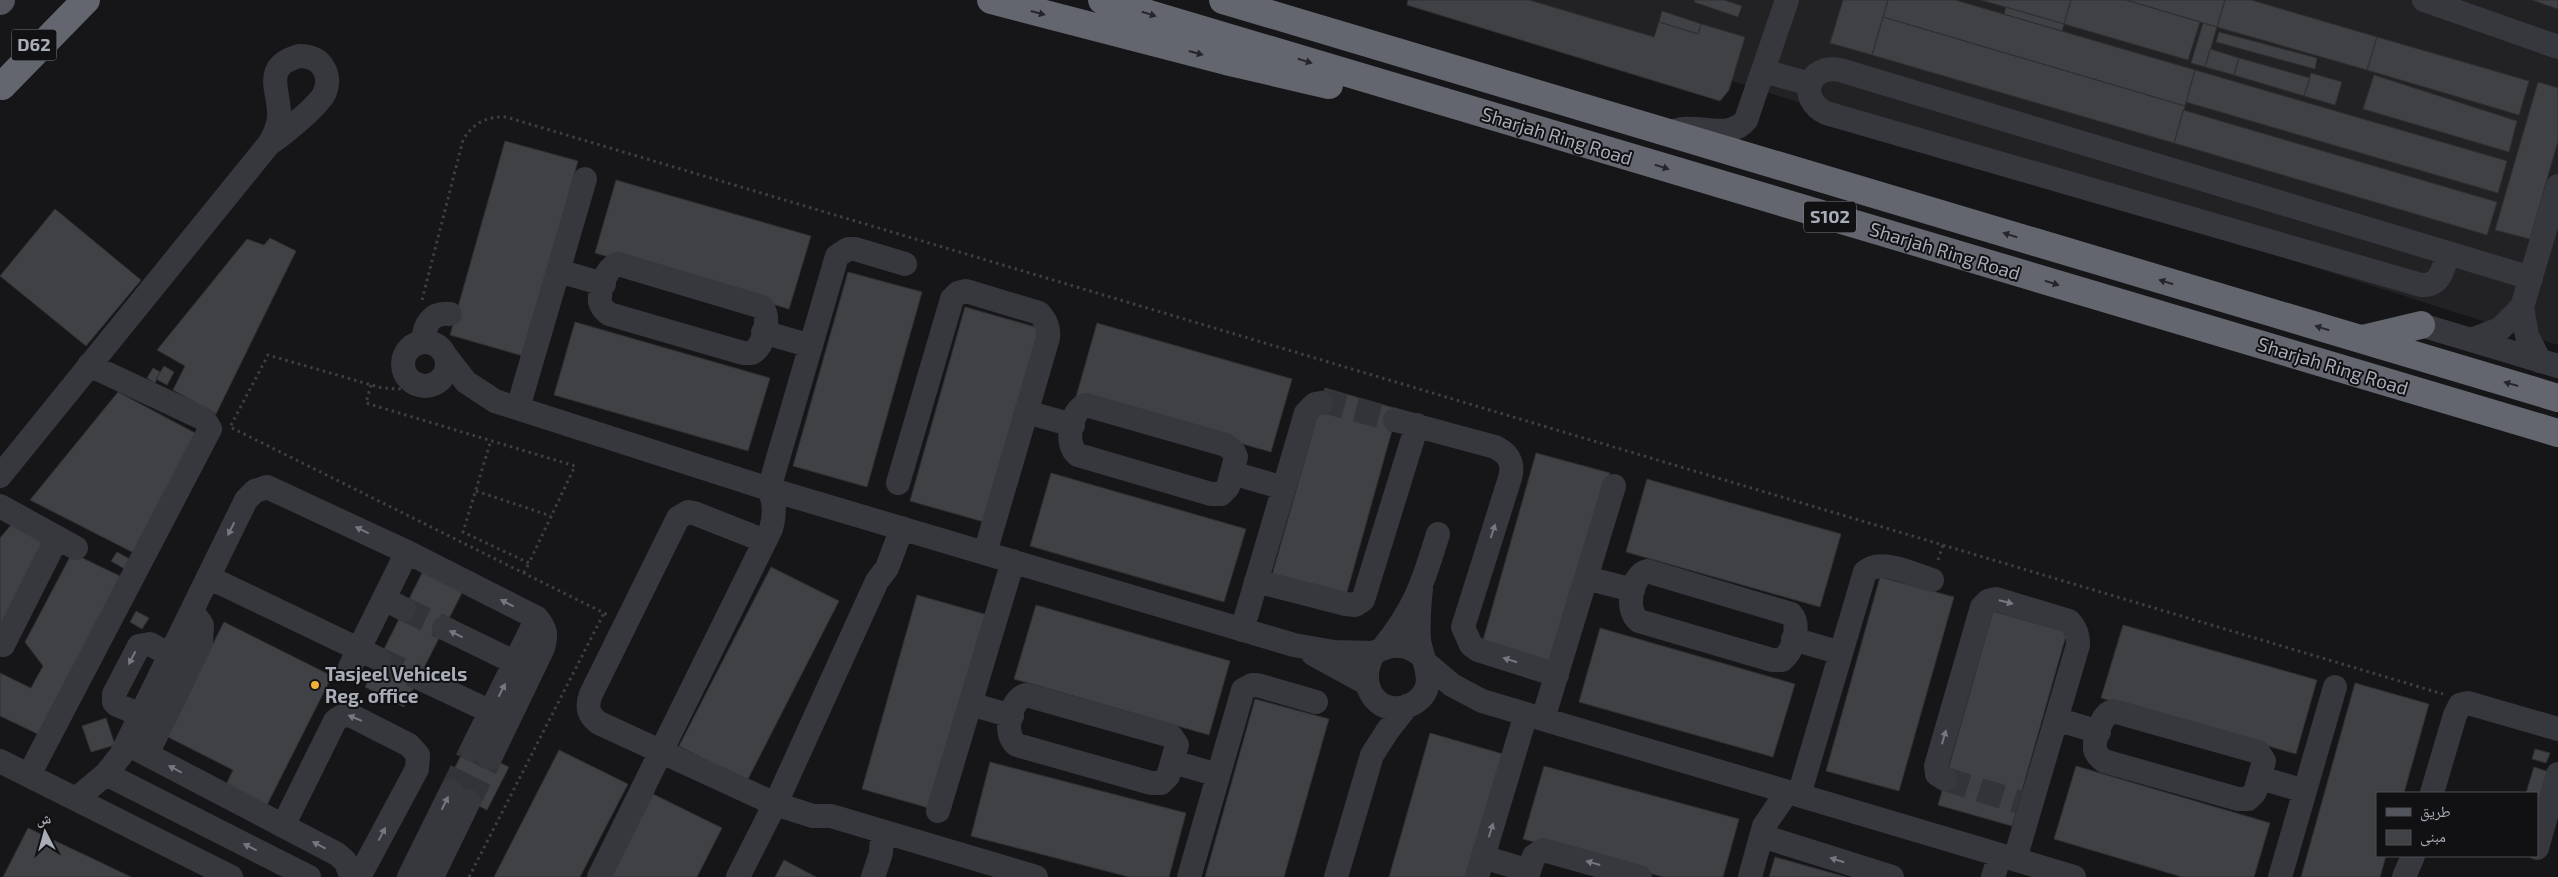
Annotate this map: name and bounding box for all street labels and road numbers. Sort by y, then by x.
road number: D62 [12,30,56,60]
street label: Sharjah Ring Road [1479,102,1635,169]
road number: S102 [1804,202,1856,232]
street label: Sharjah Ring Road [1867,217,2023,284]
street label: Sharjah Ring Road [2255,332,2411,399]

